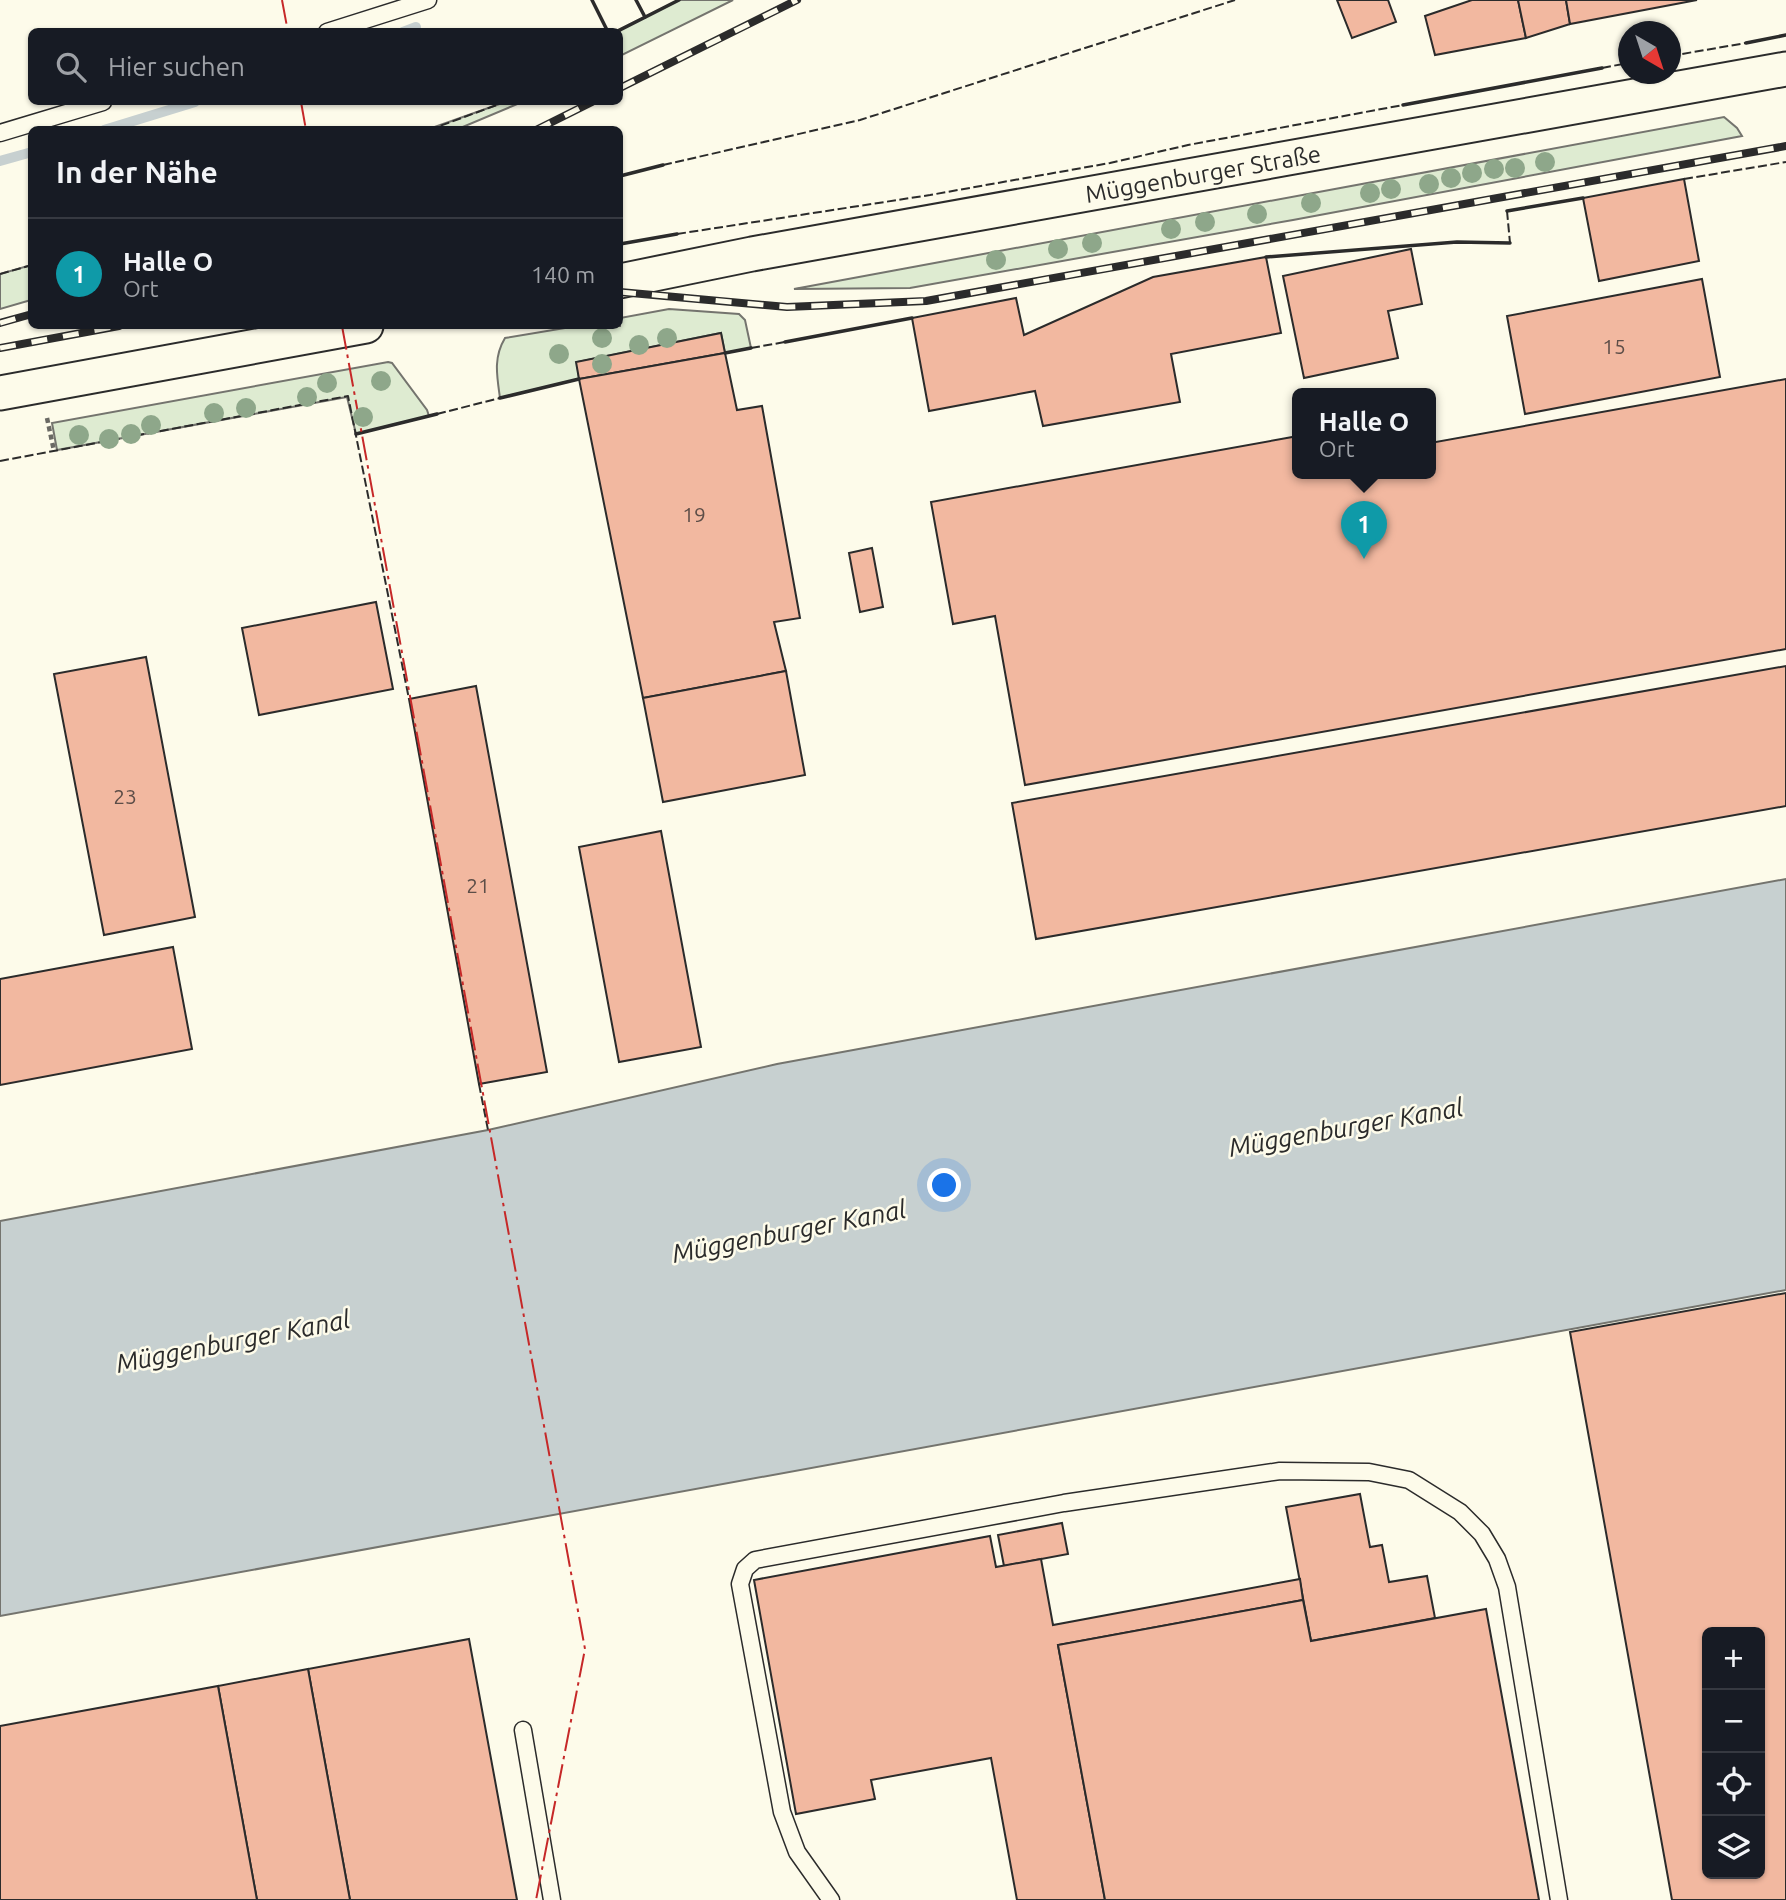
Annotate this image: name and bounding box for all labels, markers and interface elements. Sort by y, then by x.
north arrow [1618,21,1681,84]
search box [28,28,623,105]
icon: search [52,48,90,86]
text: Hier suchen [108,52,245,81]
street label: Müggenburger Straße [1083,140,1323,208]
text: In der Nähe [56,155,218,189]
text: Halle O [123,247,213,276]
text: 1 [73,262,85,287]
text: 140 m [531,262,595,287]
text: Ort [123,276,159,301]
house number: 15 [1602,334,1626,358]
popup [1292,388,1436,479]
text: Halle O [1319,407,1409,436]
text: Ort [1319,436,1354,461]
pin: 1 [1341,501,1387,559]
house number: 19 [682,502,706,526]
house number: 23 [113,784,137,808]
house number: 21 [466,873,490,897]
water label: Müggenburger Kanal [1226,1092,1466,1162]
your location [927,1168,961,1202]
water label: Müggenburger Kanal [669,1194,909,1268]
water label: Müggenburger Kanal [113,1304,353,1378]
map controls [1702,1627,1765,1879]
button: + [1702,1627,1765,1690]
button: − [1702,1690,1765,1753]
button: locate [1702,1753,1765,1816]
button: layers [1702,1816,1765,1879]

